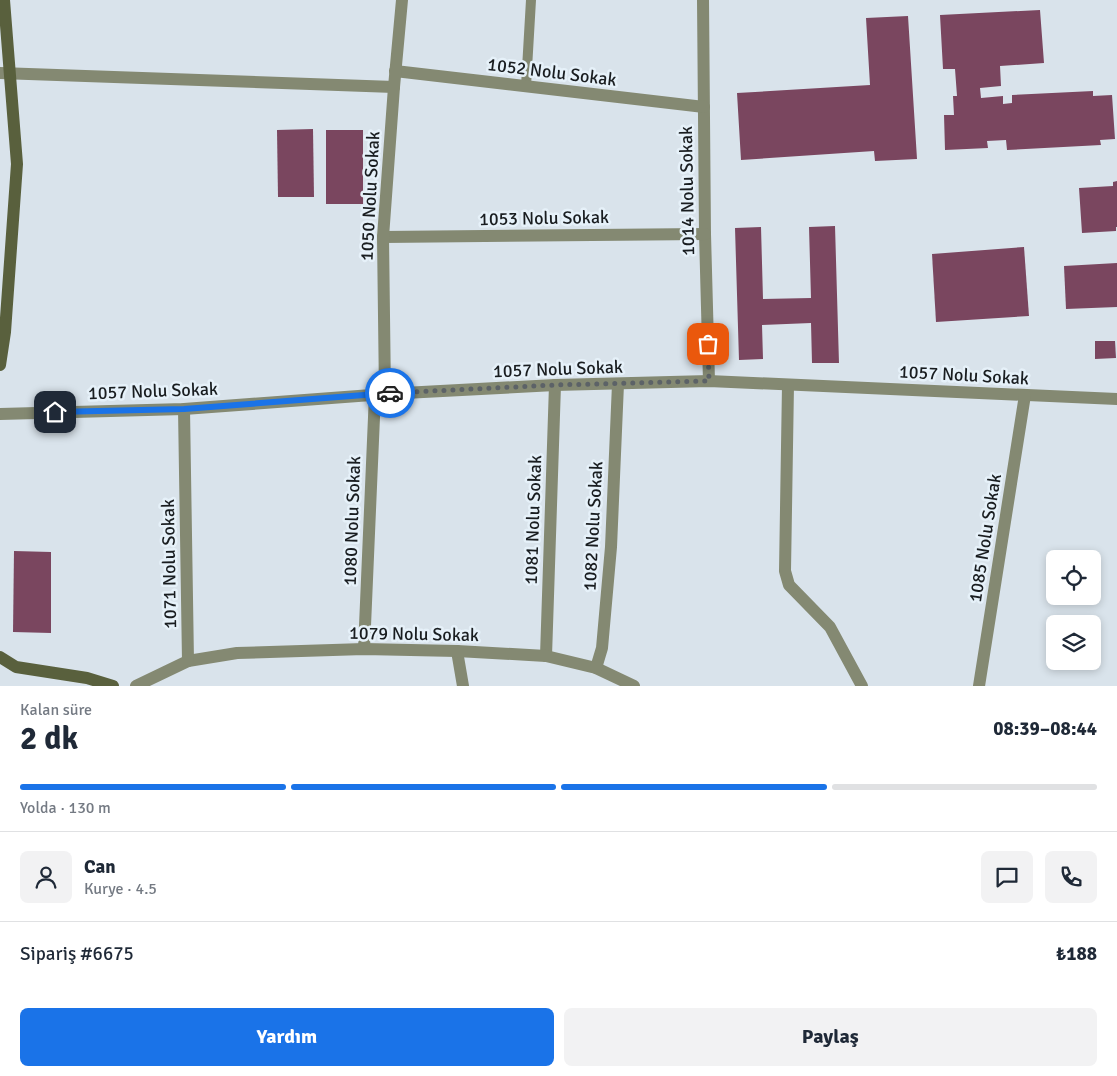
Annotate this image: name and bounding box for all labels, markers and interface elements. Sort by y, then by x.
street label: 1052 Nolu Sokak [486,53,618,91]
street label: 1014 Nolu Sokak [675,126,699,256]
street label: 1050 Nolu Sokak [356,131,384,261]
street label: 1053 Nolu Sokak [479,206,609,230]
pin [687,323,729,365]
icon: bag [694,330,722,358]
street label: 1057 Nolu Sokak [493,356,623,382]
street label: 1057 Nolu Sokak [899,361,1029,389]
courier [365,368,415,418]
street label: 1057 Nolu Sokak [88,378,218,404]
icon: car [376,379,404,407]
pin [34,391,76,433]
icon: home [41,398,69,426]
street label: 1081 Nolu Sokak [520,455,546,585]
street label: 1080 Nolu Sokak [339,456,365,586]
street label: 1082 Nolu Sokak [579,461,607,591]
street label: 1085 Nolu Sokak [964,472,1006,604]
street label: 1071 Nolu Sokak [157,499,181,629]
map controls [1046,550,1101,670]
button: locate [1046,550,1101,605]
button: layers [1046,615,1101,670]
street label: 1079 Nolu Sokak [349,622,479,646]
text: Kalan süre [20,700,92,720]
text: 08:39–08:44 [993,717,1097,741]
text: 2 dk [20,719,78,758]
text: Yolda · 130 m [20,798,111,818]
button: person [20,851,72,903]
button: chat [981,851,1033,903]
button: phone [1045,851,1097,903]
text: Can [84,855,116,879]
text: Kurye · 4.5 [84,879,157,899]
text: Sipariş #6675 [20,942,134,966]
text: ₺188 [1056,942,1097,966]
button: Yardım [20,1008,554,1066]
button: Paylaş [564,1008,1097,1066]

